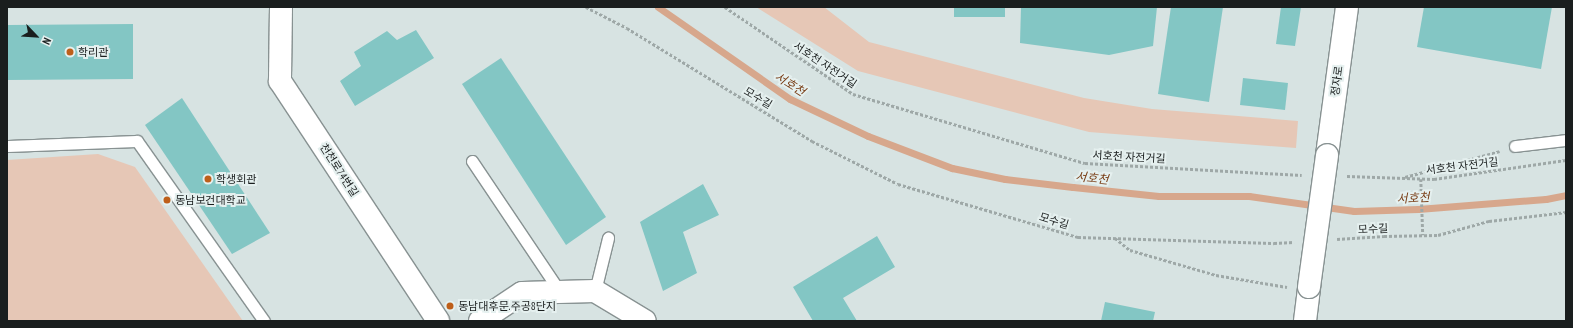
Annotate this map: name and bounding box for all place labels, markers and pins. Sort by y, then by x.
place label: 학리관 [78,45,108,59]
marker: 학리관 [65,47,75,57]
place label: 학생회관 [216,172,256,186]
marker: 학생회관 [203,174,213,184]
place label: 동남보건대학교 [175,193,246,207]
marker: 동남보건대학교 [162,195,172,205]
place label: 동남대후문.주공8단지 [458,299,556,313]
marker: 동남대후문.주공8단지 [445,301,455,311]

